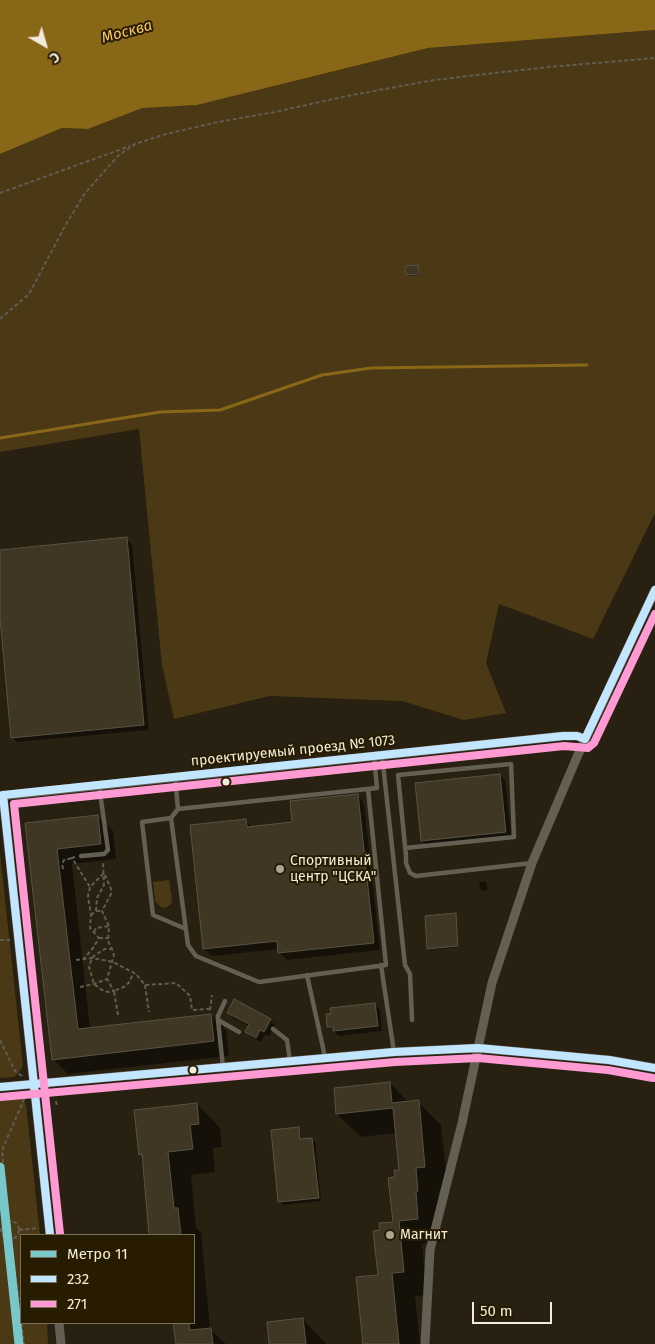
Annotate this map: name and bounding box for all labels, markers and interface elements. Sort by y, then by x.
water label: Москва [100,17,154,47]
north arrow [20,20,70,70]
text: С [46,48,63,66]
street label: проектируемый проезд № 1073 [190,732,396,770]
unlabelled marker [221,777,231,787]
place label: Спортивный центр "ЦСКА" [290,853,376,886]
marker: Спортивный центр "ЦСКА" [274,863,286,875]
unlabelled marker [188,1065,198,1075]
place label: Магнит [400,1227,448,1243]
marker: Магнит [384,1229,396,1241]
legend [20,1234,195,1324]
text: Метро 11 [67,1245,128,1263]
text: 232 [67,1270,89,1288]
scale bar [475,1292,555,1324]
text: 271 [67,1295,87,1313]
text: 50 m [480,1302,513,1320]

